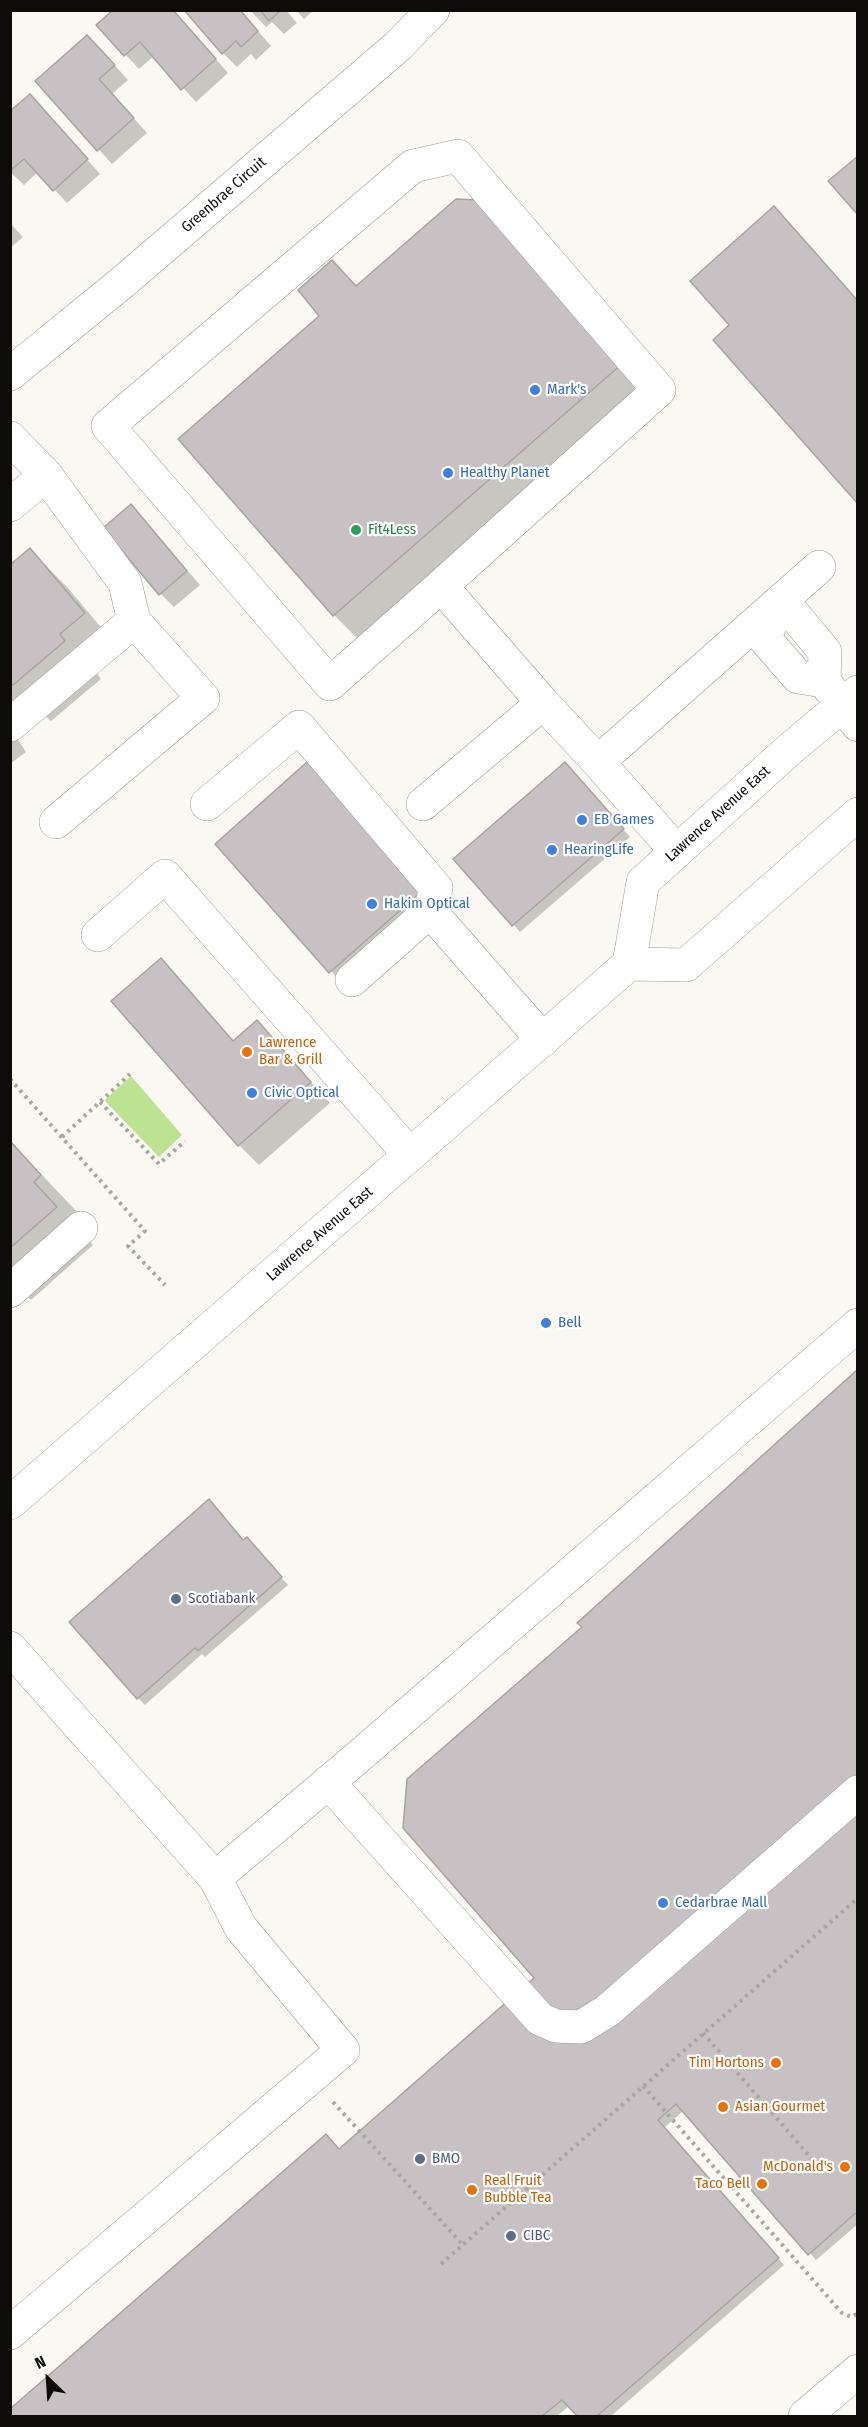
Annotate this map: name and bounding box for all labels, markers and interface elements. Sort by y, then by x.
street label: Greenbrae Circuit [178,153,270,237]
place label: Mark's [547,381,587,399]
marker: Mark's [528,383,542,397]
place label: Healthy Planet [460,464,550,482]
marker: Healthy Planet [441,466,455,480]
place label: Fit4Less [368,521,416,539]
marker: Fit4Less [349,523,363,537]
street label: Lawrence Avenue East [662,762,774,866]
place label: EB Games [594,811,654,829]
marker: EB Games [575,813,589,827]
place label: HearingLife [564,841,634,859]
marker: HearingLife [545,843,559,857]
place label: Hakim Optical [384,895,470,913]
marker: Hakim Optical [365,897,379,911]
place label: Lawrence Bar & Grill [259,1034,322,1069]
marker: Lawrence Bar & Grill [240,1045,254,1059]
place label: Civic Optical [264,1084,339,1102]
marker: Civic Optical [245,1086,259,1100]
street label: Lawrence Avenue East [263,1183,377,1285]
place label: Bell [558,1314,582,1332]
marker: Bell [539,1316,553,1330]
place label: Scotiabank [188,1590,256,1608]
marker: Scotiabank [169,1592,183,1606]
place label: Cedarbrae Mall [675,1894,767,1912]
marker: Cedarbrae Mall [656,1896,670,1910]
place label: Tim Hortons [689,2054,764,2072]
marker: Tim Hortons [769,2056,783,2070]
place label: Asian Gourmet [735,2098,825,2116]
marker: Asian Gourmet [716,2100,730,2114]
place label: BMO [432,2150,460,2168]
marker: BMO [413,2152,427,2166]
place label: McDonald's [763,2158,833,2176]
marker: McDonald's [838,2160,852,2174]
place label: Real Fruit Bubble Tea [484,2172,552,2207]
place label: Taco Bell [695,2175,750,2193]
marker: Taco Bell [755,2177,769,2191]
marker: Real Fruit Bubble Tea [465,2183,479,2197]
place label: CIBC [523,2227,550,2245]
marker: CIBC [504,2229,518,2243]
north arrow [18,2349,78,2409]
text: N [32,2352,49,2373]

